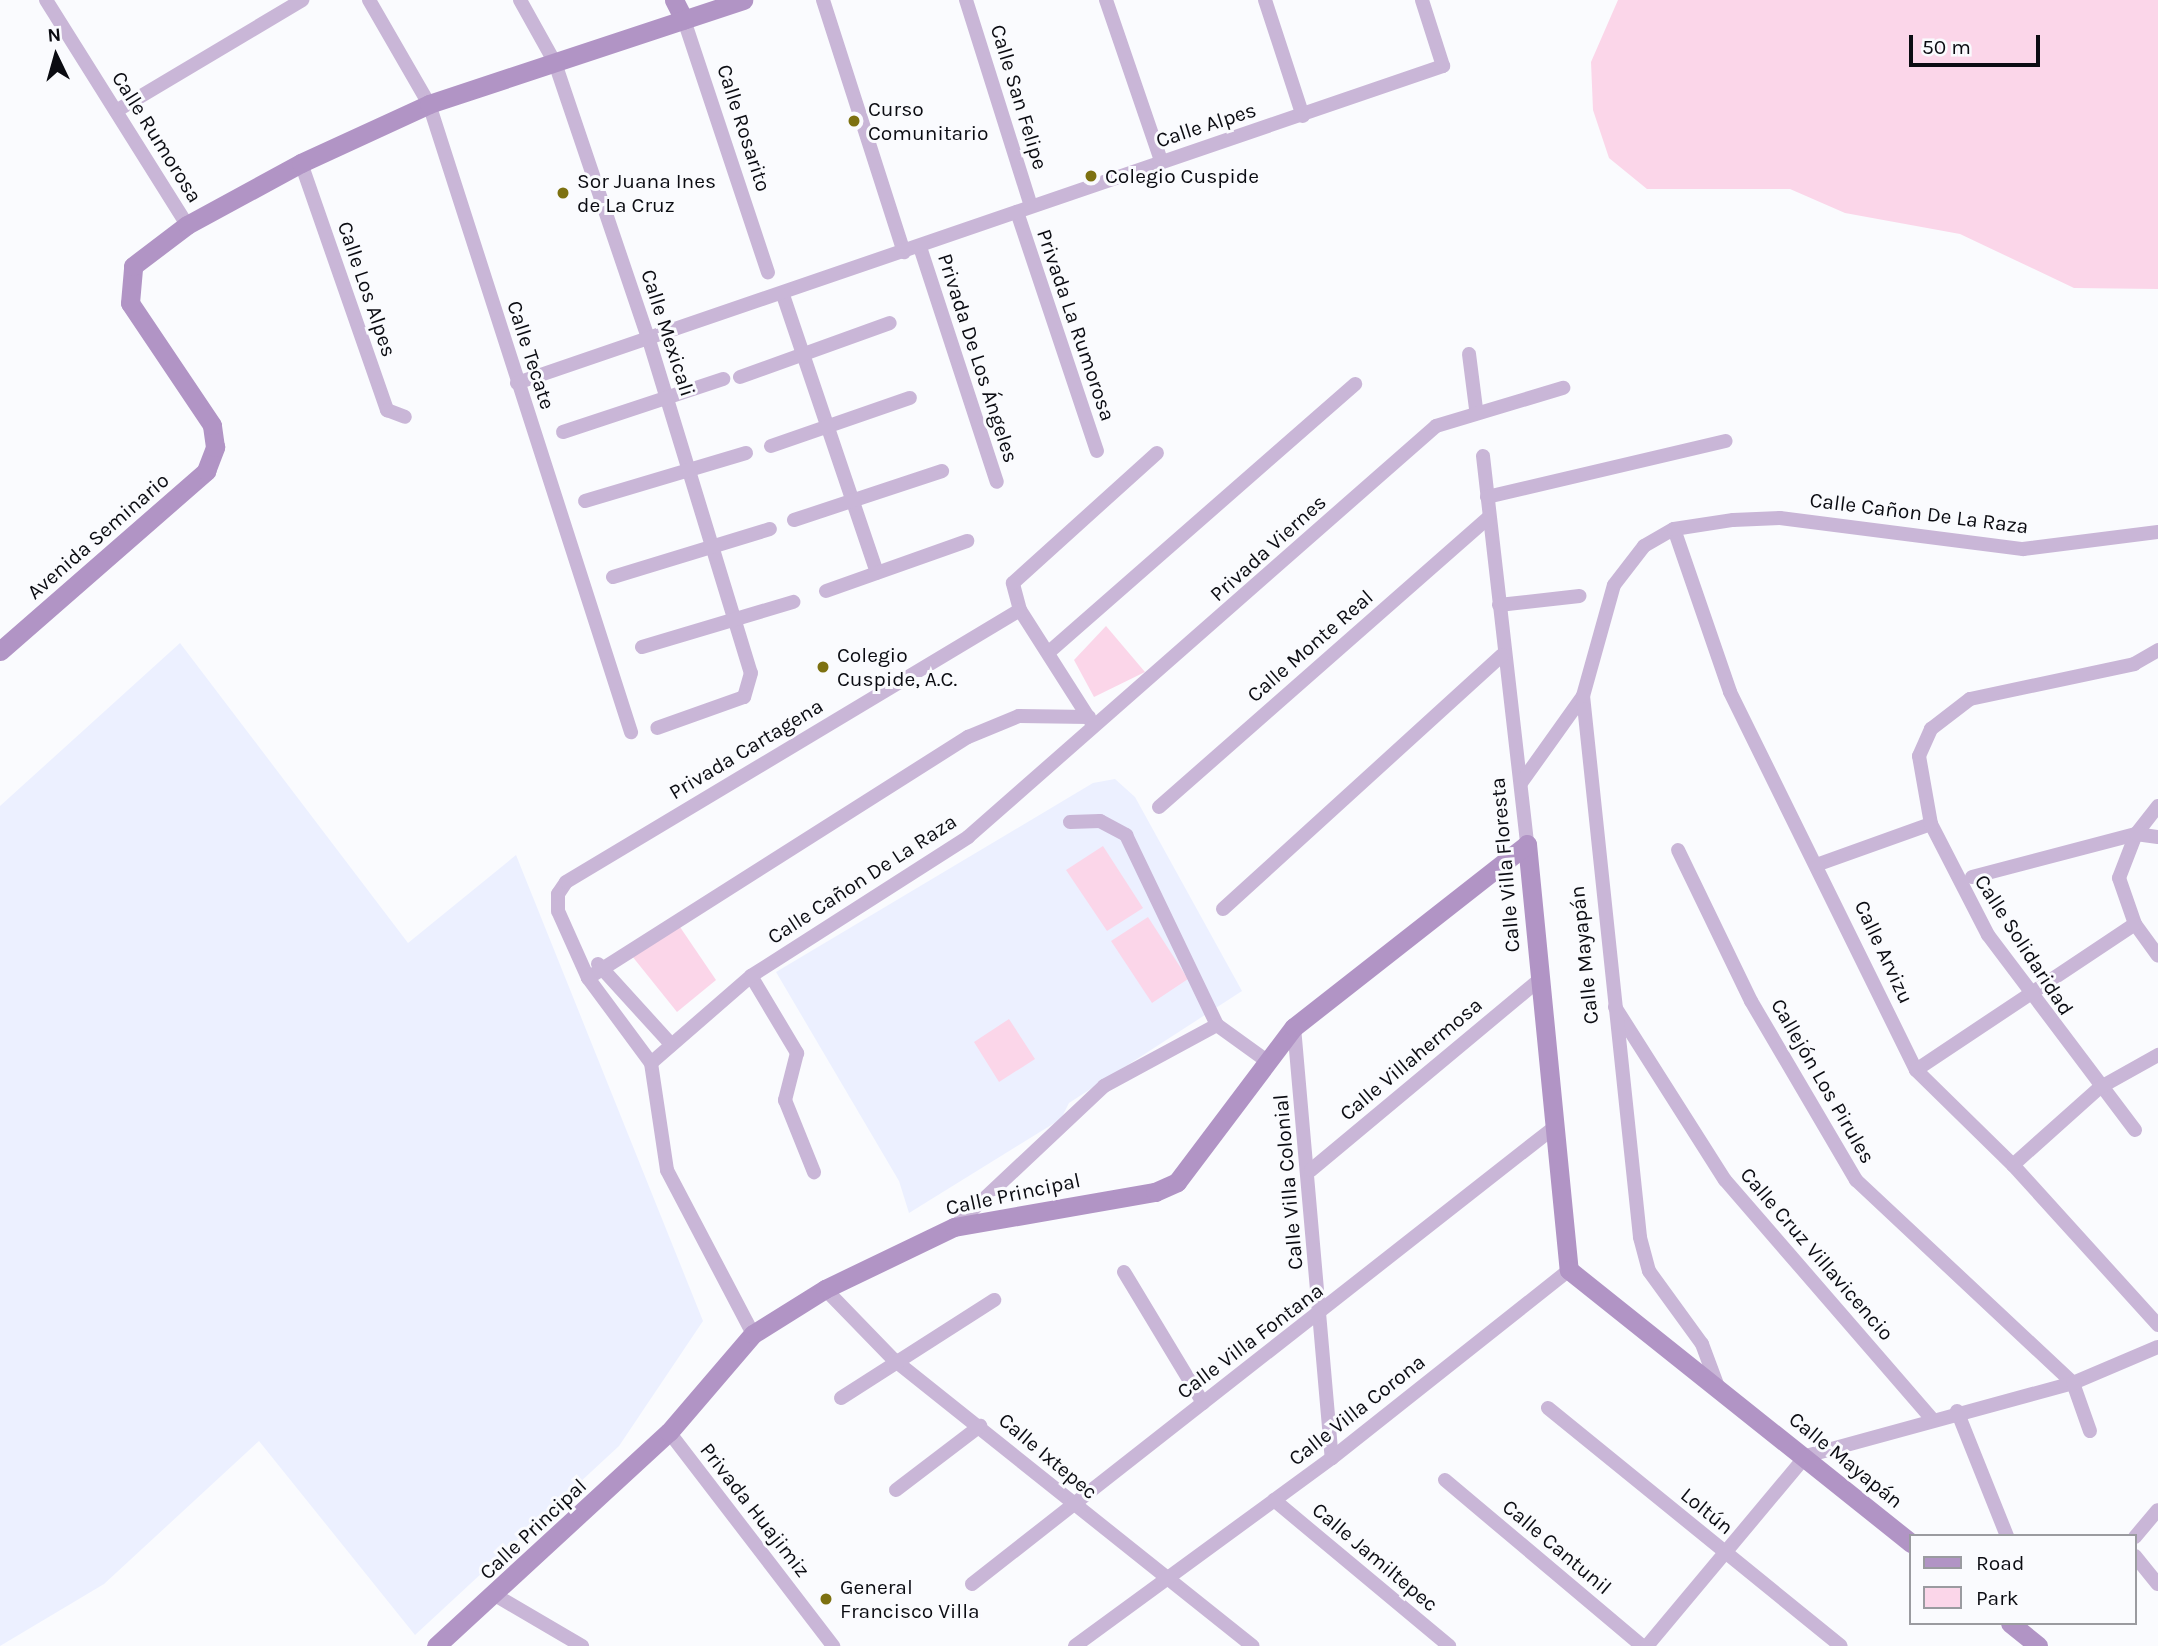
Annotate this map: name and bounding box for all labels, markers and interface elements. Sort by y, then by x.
north arrow [21,21,91,91]
street label: Calle San Felipe [985,21,1053,173]
scale bar [1913,21,2044,65]
text: N [46,24,62,47]
text: 50 m [1922,35,1971,59]
street label: Calle Rosarito [712,61,776,195]
street label: Calle Rumorosa [106,67,208,207]
place label: Curso Comunitario [868,96,988,146]
street label: Calle Alpes [1153,97,1259,153]
marker: Curso Comunitario [846,113,862,129]
place label: Colegio Cuspide [1105,163,1259,189]
place label: Sor Juana Ines de La Cruz [577,168,716,218]
marker: Colegio Cuspide [1083,168,1099,184]
marker: Sor Juana Ines de La Cruz [555,185,571,201]
street label: Calle Los Alpes [332,218,402,360]
street label: Privada La Rumorosa [1031,226,1121,424]
street label: Privada De Los Ángeles [932,250,1024,466]
street label: Calle Mexicali [636,266,700,400]
street label: Calle Tecate [502,297,560,413]
street label: Avenida Seminario [22,468,174,604]
street label: Calle Cañon De La Raza [1808,487,2030,539]
street label: Privada Viernes [1205,489,1331,607]
street label: Calle Monte Real [1242,584,1378,708]
place label: Colegio Cuspide, A.C. [837,642,957,692]
marker: Colegio Cuspide, A.C. [815,659,831,675]
street label: Privada Cartagena [665,693,827,805]
street label: Calle Villa Floresta [1485,776,1525,954]
street label: Calle Cañon De La Raza [763,808,961,950]
street label: Calle Solidaridad [1969,870,2079,1020]
street label: Calle Mayapán [1564,884,1604,1026]
street label: Calle Arvizu [1849,896,1919,1008]
street label: Calle Villahermosa [1335,992,1487,1126]
street label: Callejón Los Pirules [1766,994,1880,1168]
street label: Calle Villa Colonial [1268,1093,1308,1271]
street label: Calle Cruz Villavicencio [1735,1162,1899,1346]
street label: Calle Principal [943,1167,1083,1221]
street label: Calle Villa Fontana [1172,1278,1328,1404]
street label: Calle Villa Corona [1284,1349,1430,1471]
street label: Calle Mayapán [1784,1406,1908,1514]
street label: Calle Ixtepec [993,1407,1103,1505]
street label: Privada Huajimiz [695,1438,815,1582]
street label: Calle Principal [474,1473,592,1585]
street label: Loltún [1676,1482,1738,1540]
street label: Calle Cantunil [1497,1494,1617,1600]
street label: Calle Jamiltepec [1307,1497,1443,1617]
legend [1910,1534,2137,1625]
text: Road [1976,1551,2024,1575]
place label: General Francisco Villa [840,1574,980,1624]
text: Park [1976,1586,2019,1610]
marker: General Francisco Villa [818,1591,834,1607]

